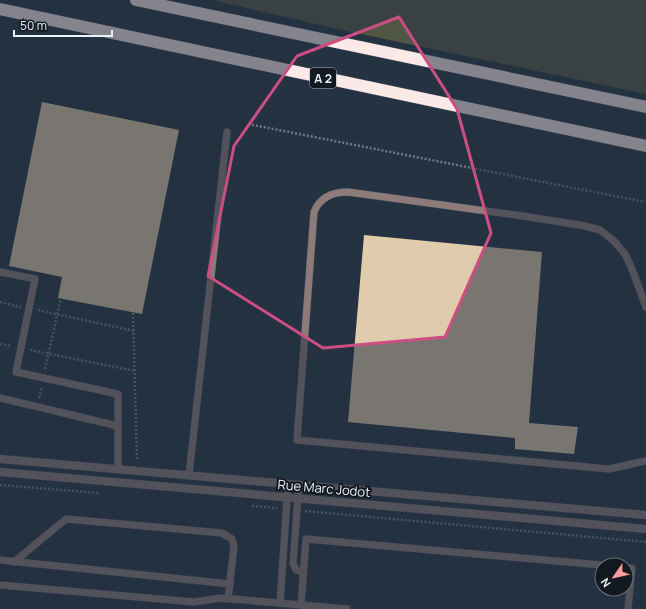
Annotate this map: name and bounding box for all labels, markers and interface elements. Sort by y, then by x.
scale bar [14,12,112,38]
text: 50 m [20,17,47,34]
road number: A 2 [310,68,336,88]
street label: Rue Marc Jodot [277,475,371,501]
north arrow [594,557,634,597]
text: N [597,575,614,590]

